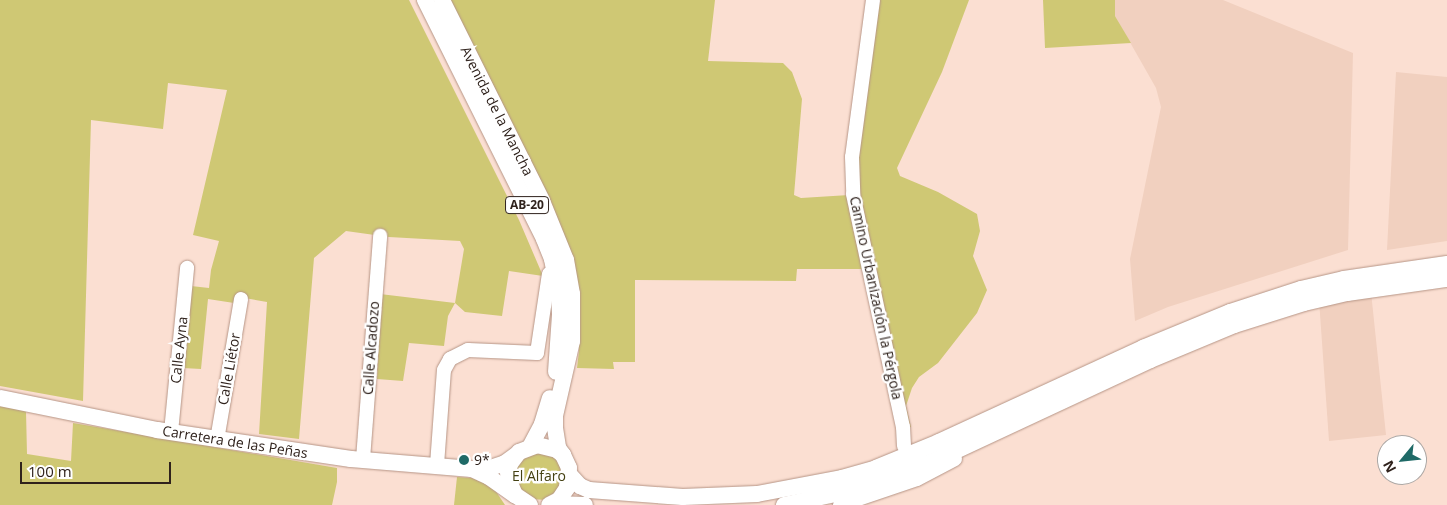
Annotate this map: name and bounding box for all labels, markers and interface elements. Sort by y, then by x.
street label: Avenida de la Mancha [457,44,537,178]
street label: Camino Urbanización la Pérgola [846,195,906,401]
road number: AB-20 [504,196,550,214]
street label: Calle Alcadozo [359,301,383,395]
street label: Calle Ayna [167,316,191,384]
street label: Calle Liétor [214,332,244,406]
street label: Carretera de las Peñas [161,422,309,462]
north arrow [1377,435,1427,485]
scale bar [22,452,174,484]
place label: 9* [474,452,490,468]
marker: 9* [458,454,470,466]
text: N [1378,457,1400,476]
text: 100 m [28,461,72,481]
park label: El Alfaro [512,468,566,484]

